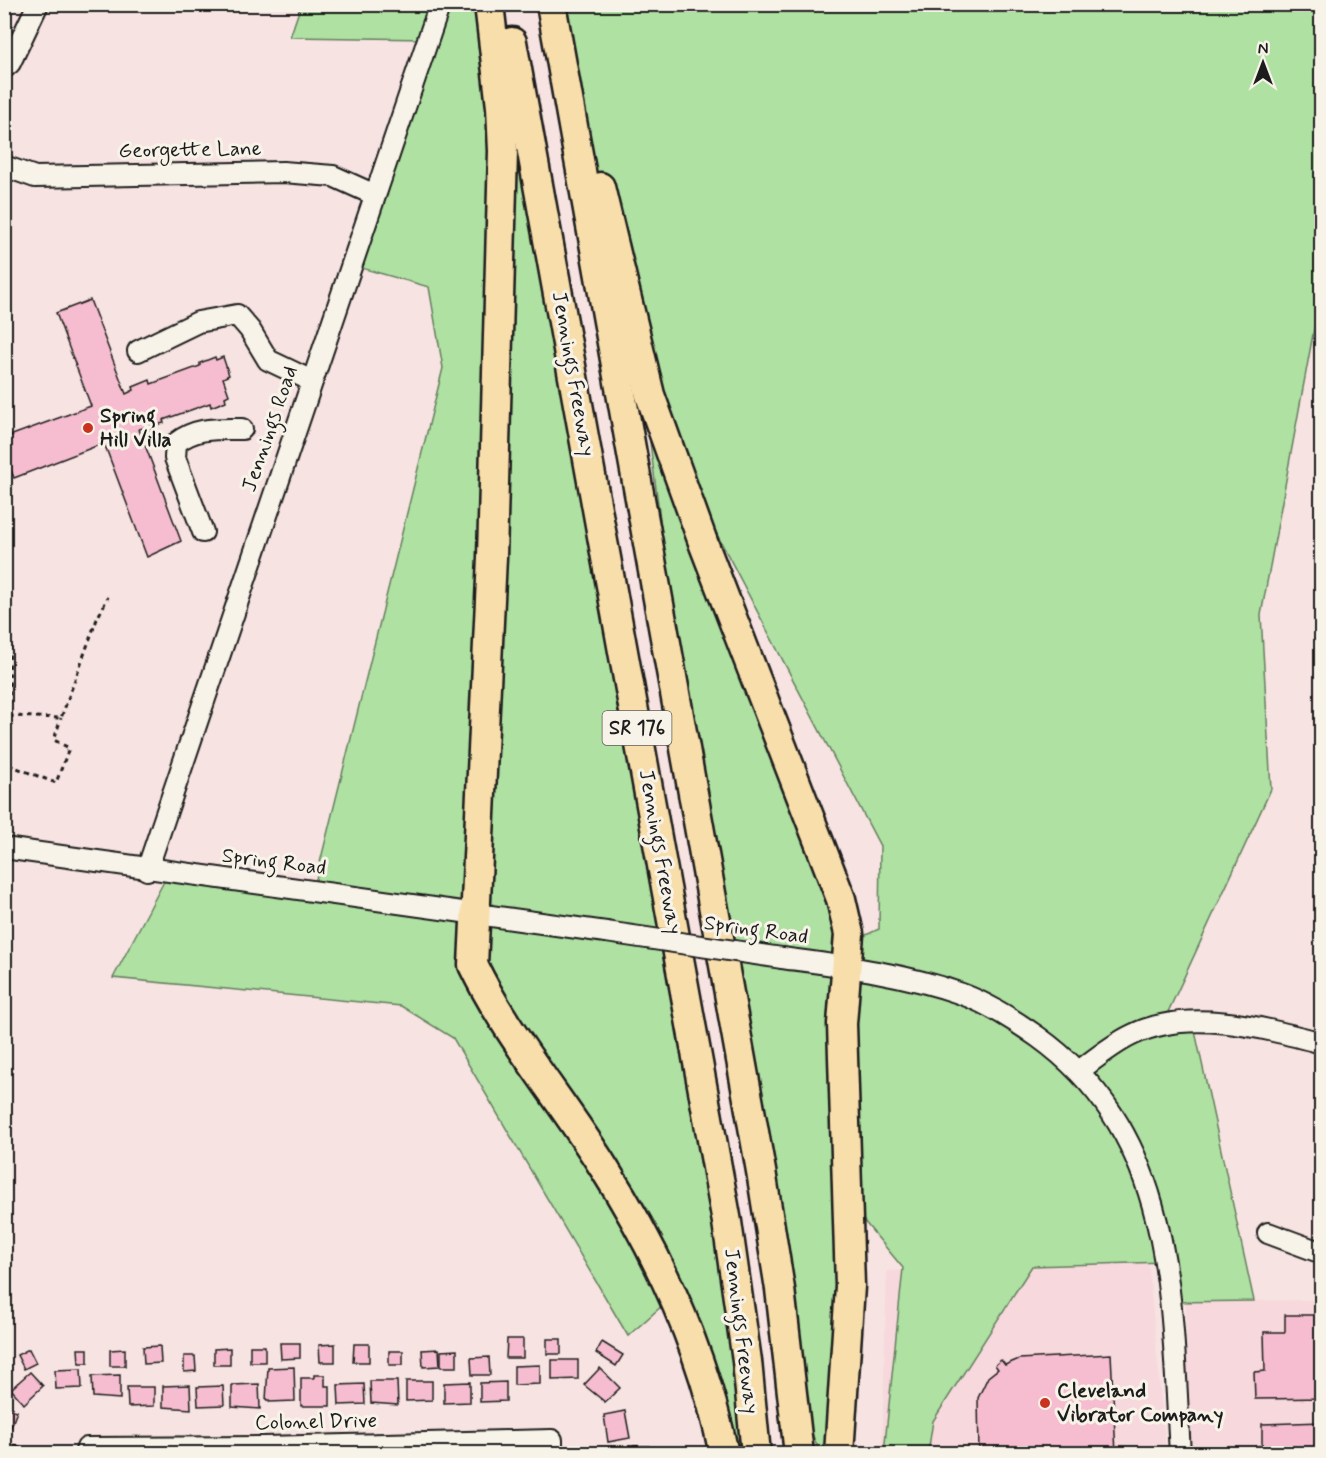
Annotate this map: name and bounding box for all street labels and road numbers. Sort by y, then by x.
street label: Georgette Lane [118,135,262,166]
street label: Jennings Freeway [543,289,601,459]
street label: Jennings Road [235,362,307,496]
road number: SR 176 [602,711,672,745]
street label: Jennings Freeway [630,767,688,937]
street label: Spring Road [220,842,328,884]
street label: Spring Road [702,909,810,953]
street label: Jennings Freeway [715,1246,765,1416]
street label: Colonel Drive [255,1407,377,1437]

